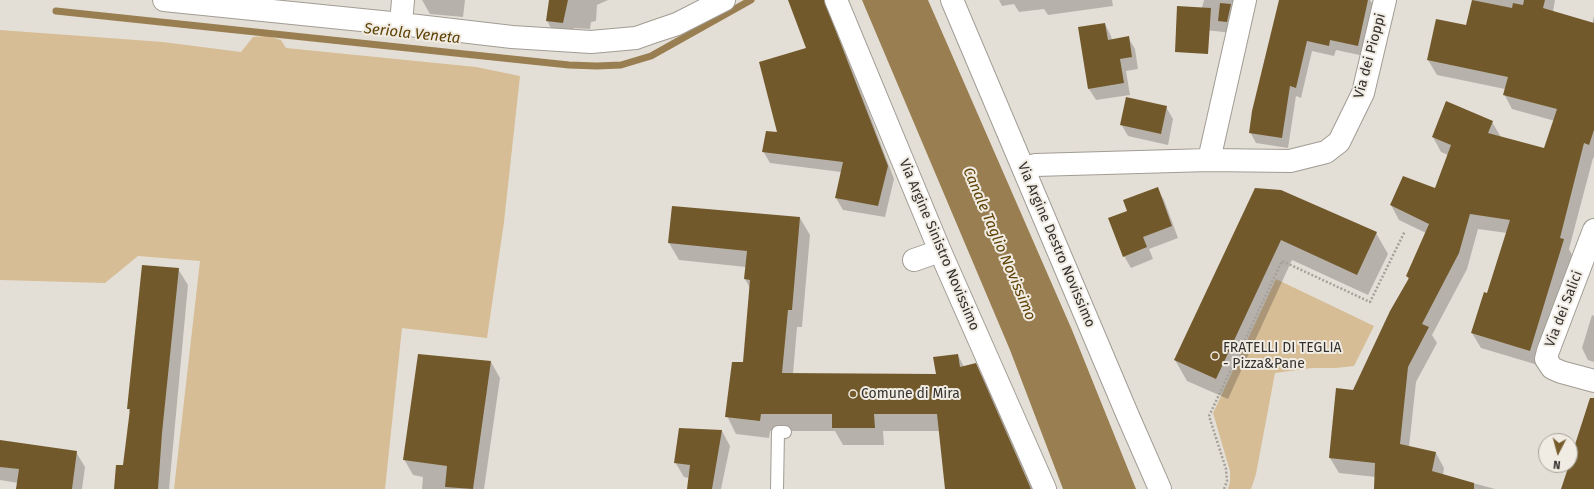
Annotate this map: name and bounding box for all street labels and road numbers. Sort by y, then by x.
street label: Via dei Pioppi [1351,12,1389,100]
street label: Via Argine Sinistro Novissimo [895,157,983,333]
street label: Via Argine Destro Novissimo [1014,160,1098,330]
street label: Via dei Salici [1542,268,1586,350]

